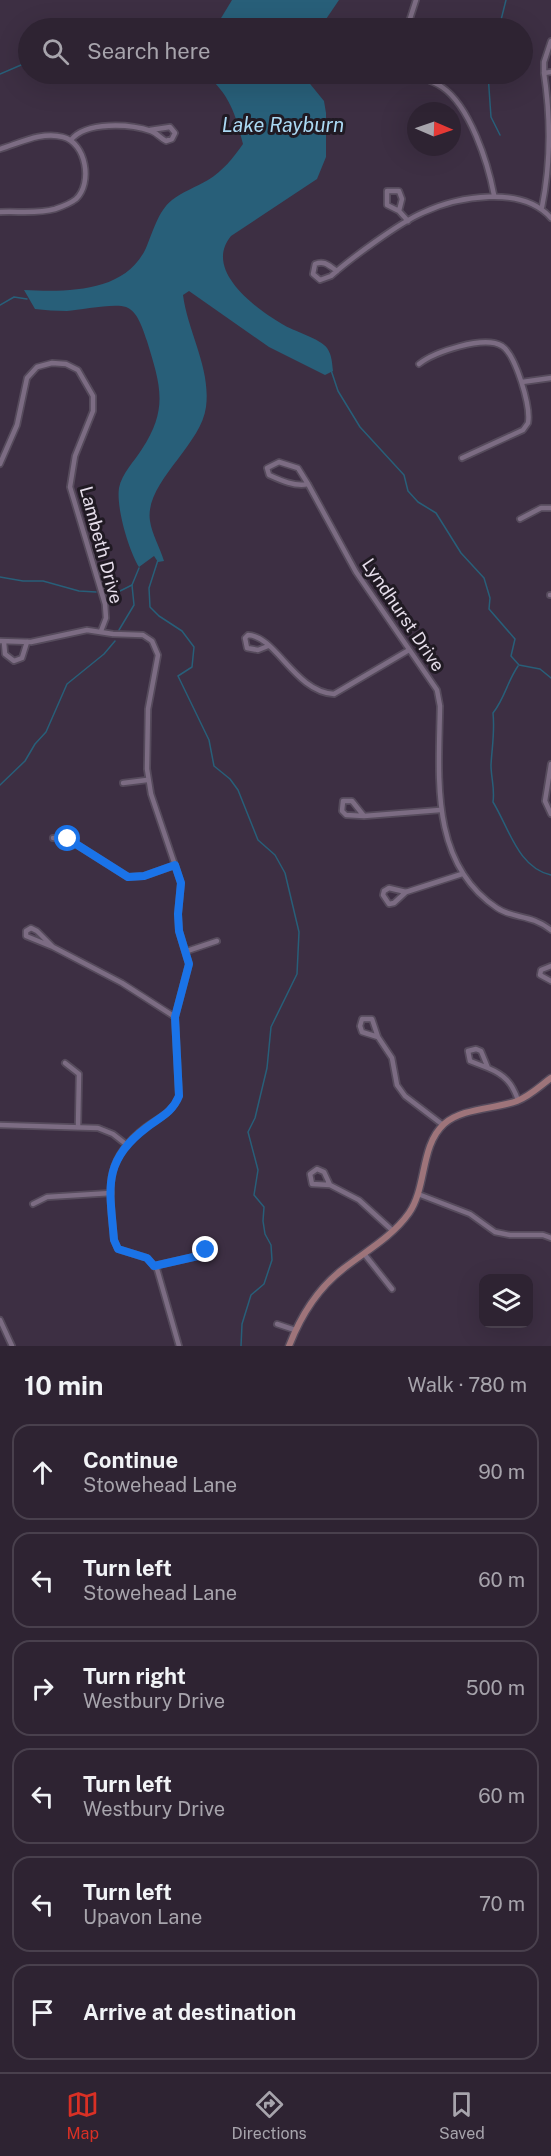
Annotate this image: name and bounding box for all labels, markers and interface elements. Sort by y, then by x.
search box [18,18,533,84]
icon: search [39,35,72,68]
text: Search here [87,38,211,64]
north arrow [407,102,461,156]
water label: Lake Rayburn [222,113,344,137]
street label: Lambeth Drive [76,484,127,606]
street label: Lyndhurst Drive [358,554,449,675]
route start [54,825,80,851]
route end [192,1236,218,1262]
map controls [479,1274,533,1328]
button: layers [479,1274,533,1328]
text: 10 min [24,1370,103,1401]
text: Walk · 780 m [408,1373,527,1397]
text: Continue [83,1447,178,1473]
icon: ahead [26,1456,59,1489]
text: 90 m [478,1460,525,1484]
text: Stowehead Lane [83,1473,237,1497]
text: Turn left [83,1555,172,1581]
icon: left [26,1564,59,1597]
text: 60 m [478,1568,525,1592]
text: Stowehead Lane [83,1581,237,1605]
text: Turn right [83,1663,186,1689]
icon: right [26,1672,59,1705]
text: 500 m [466,1676,525,1700]
text: Westbury Drive [83,1689,225,1713]
text: Turn left [83,1771,172,1797]
icon: left [26,1780,59,1813]
text: 60 m [478,1784,525,1808]
text: Westbury Drive [83,1797,225,1821]
text: Turn left [83,1879,172,1905]
icon: left [26,1888,59,1921]
text: 70 m [479,1892,525,1916]
text: Upavon Lane [83,1905,202,1929]
icon: arrive [26,1996,59,2029]
text: Arrive at destination [83,1999,296,2025]
tab: Map [66,2088,99,2143]
tab: Directions [232,2088,307,2143]
tab: Saved [439,2088,485,2143]

